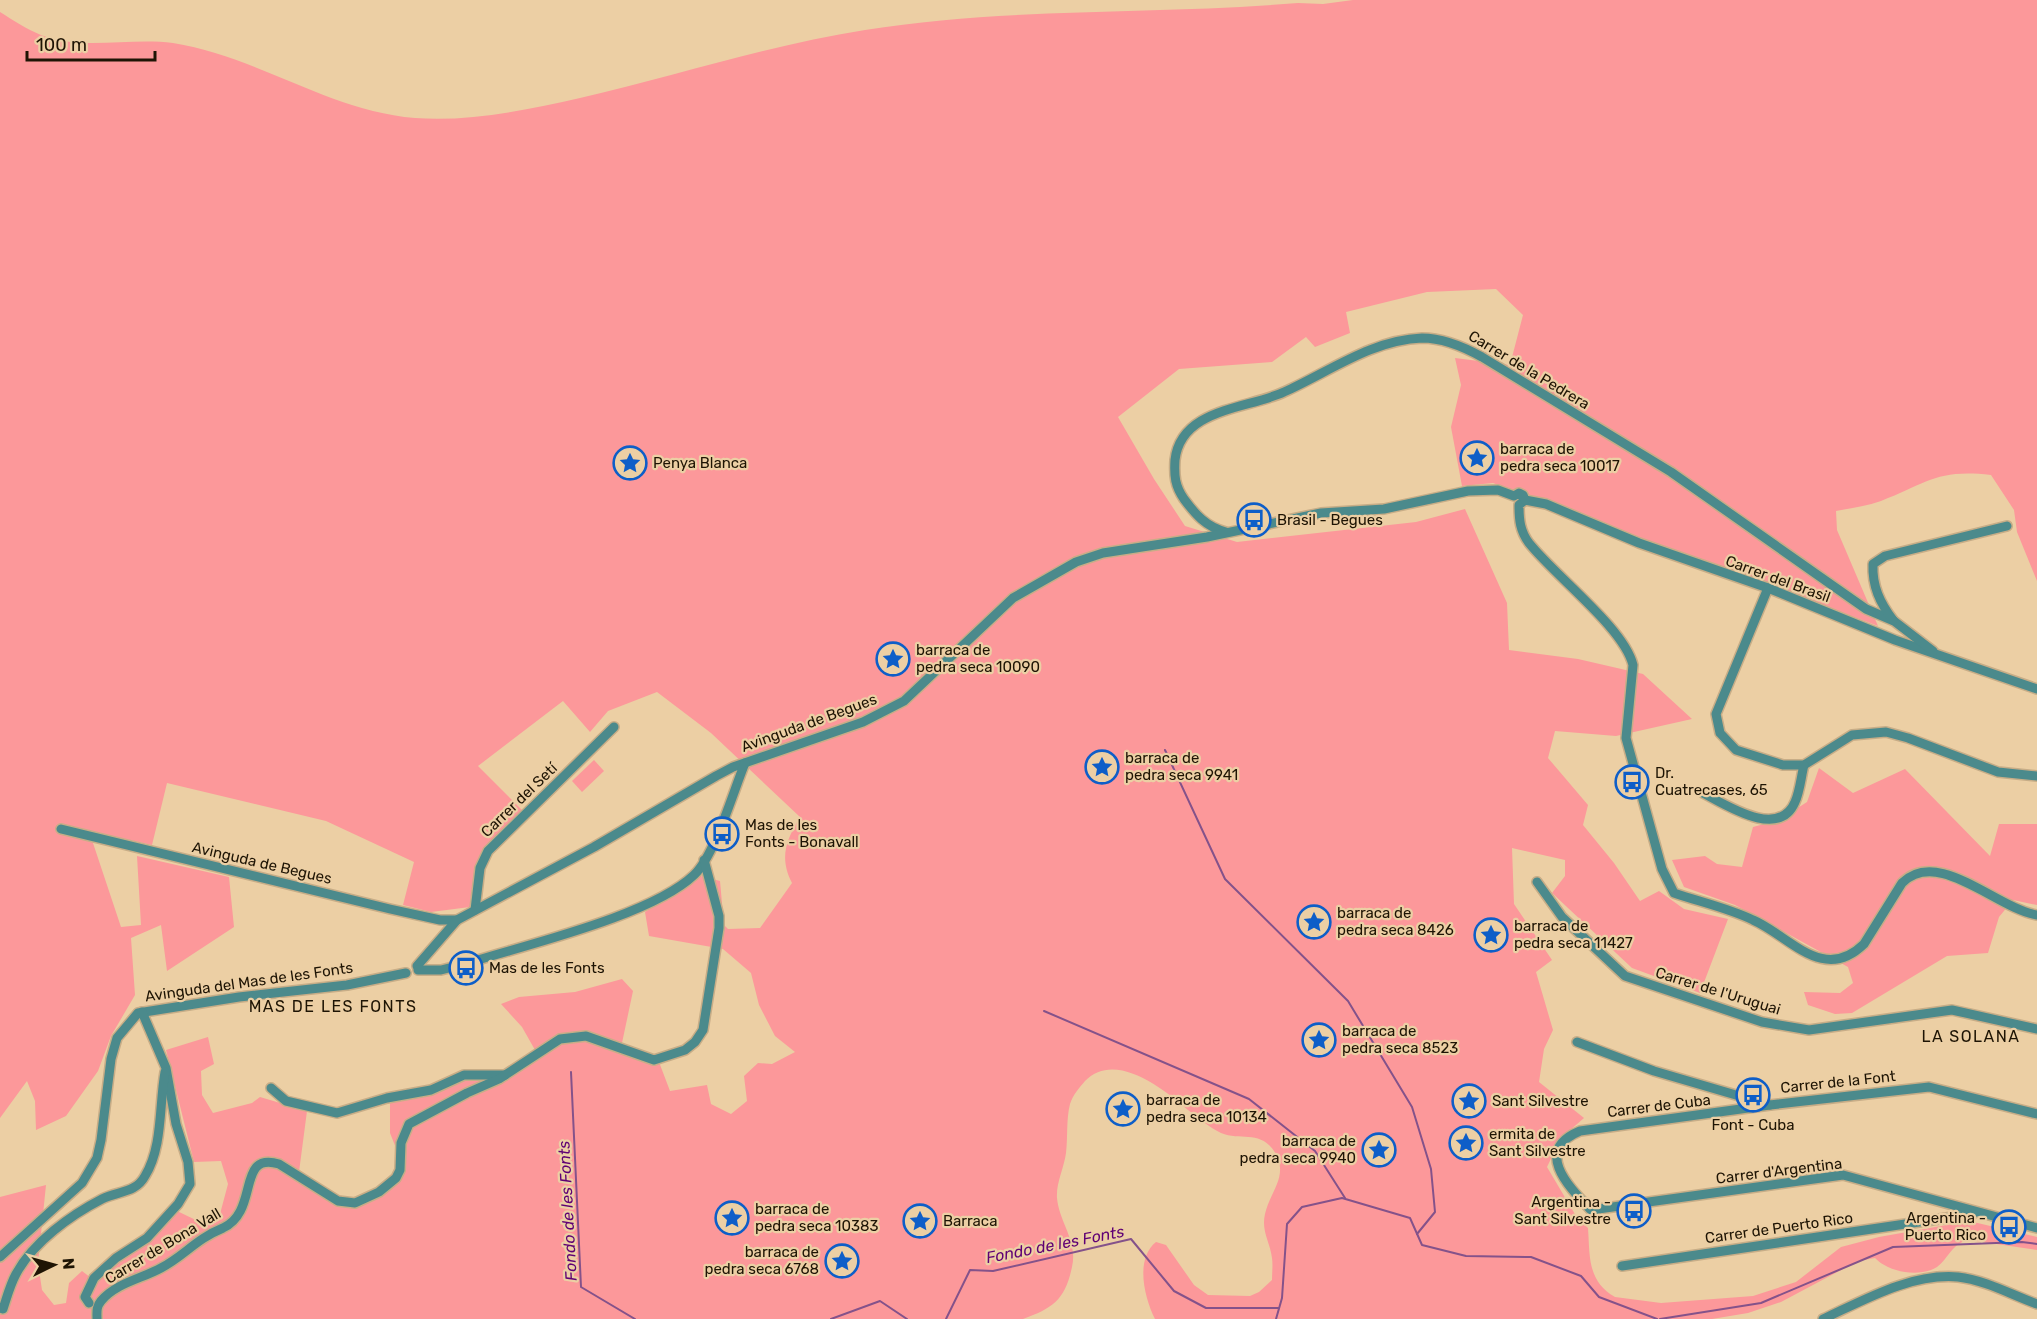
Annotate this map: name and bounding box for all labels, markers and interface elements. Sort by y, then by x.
scale bar [27,24,154,62]
text: 100 m [36,34,87,56]
street label: Carrer de la Pedrera [1465,327,1593,413]
place icon: barraca de pedra seca 10017 [1459,440,1495,476]
place label: barraca de pedra seca 10017 [1500,440,1620,475]
place icon: Penya Blanca [612,445,648,481]
place label: Penya Blanca [653,454,747,472]
bus stop icon: Brasil - Begues [1236,502,1272,538]
place label: Brasil - Begues [1277,511,1383,529]
street label: Carrer del Brasil [1723,552,1833,606]
place icon: barraca de pedra seca 10090 [875,641,911,677]
place label: barraca de pedra seca 10090 [916,641,1040,676]
street label: Avinguda de Begues [739,690,880,756]
place icon: barraca de pedra seca 9941 [1084,749,1120,785]
place label: barraca de pedra seca 9941 [1125,749,1238,784]
street label: Carrer del Setí [477,758,562,841]
bus stop icon: Dr. Cuatrecases, 65 [1614,764,1650,800]
place label: Dr. Cuatrecases, 65 [1655,764,1768,799]
bus stop icon: Mas de les Fonts - Bonavall [704,816,740,852]
place label: Mas de les Fonts - Bonavall [745,816,859,851]
street label: Avinguda de Begues [190,838,334,888]
place icon: barraca de pedra seca 8426 [1296,904,1332,940]
place label: barraca de pedra seca 8426 [1337,904,1454,939]
place icon: barraca de pedra seca 11427 [1473,917,1509,953]
place label: barraca de pedra seca 11427 [1514,917,1633,952]
bus stop icon: Mas de les Fonts [448,950,484,986]
street label: Avinguda del Mas de les Fonts [144,958,354,1006]
place label: Mas de les Fonts [489,959,605,977]
street label: Carrer de l'Uruguai [1653,963,1783,1019]
district label: MAS DE LES FONTS [249,997,417,1016]
place icon: barraca de pedra seca 8523 [1301,1022,1337,1058]
place label: barraca de pedra seca 8523 [1342,1022,1458,1057]
district label: LA SOLANA [1921,1027,2021,1046]
street label: Carrer de la Font [1780,1067,1897,1097]
bus stop icon: Font - Cuba [1735,1077,1771,1113]
place icon: Sant Silvestre [1451,1083,1487,1119]
place icon: barraca de pedra seca 10134 [1105,1091,1141,1127]
place label: barraca de pedra seca 10134 [1146,1091,1267,1126]
street label: Carrer de Cuba [1606,1091,1712,1121]
place label: Sant Silvestre [1492,1092,1589,1110]
place label: Font - Cuba [1712,1116,1794,1134]
place icon: ermita de Sant Silvestre [1448,1125,1484,1161]
place label: ermita de Sant Silvestre [1489,1125,1586,1160]
place label: barraca de pedra seca 9940 [1240,1132,1356,1167]
place icon: barraca de pedra seca 9940 [1361,1132,1397,1168]
water label: Fondo de les Fonts [554,1140,581,1282]
street label: Carrer d'Argentina [1715,1154,1843,1188]
place label: Argentina - Sant Silvestre [1514,1193,1611,1228]
bus stop icon: Argentina - Sant Silvestre [1616,1193,1652,1229]
place icon: barraca de pedra seca 10383 [714,1200,750,1236]
place label: barraca de pedra seca 10383 [755,1200,879,1235]
place icon: Barraca [902,1203,938,1239]
street label: Carrer de Bona Vall [102,1204,224,1288]
street label: Carrer de Puerto Rico [1704,1209,1854,1247]
place label: Argentina - Puerto Rico [1905,1209,1986,1244]
bus stop icon: Argentina - Puerto Rico [1991,1209,2027,1245]
place label: Barraca [943,1212,997,1230]
water label: Fondo de les Fonts [984,1222,1126,1267]
north arrow [24,1235,84,1295]
place label: barraca de pedra seca 6768 [705,1243,819,1278]
place icon: barraca de pedra seca 6768 [824,1243,860,1279]
text: N [58,1257,78,1270]

